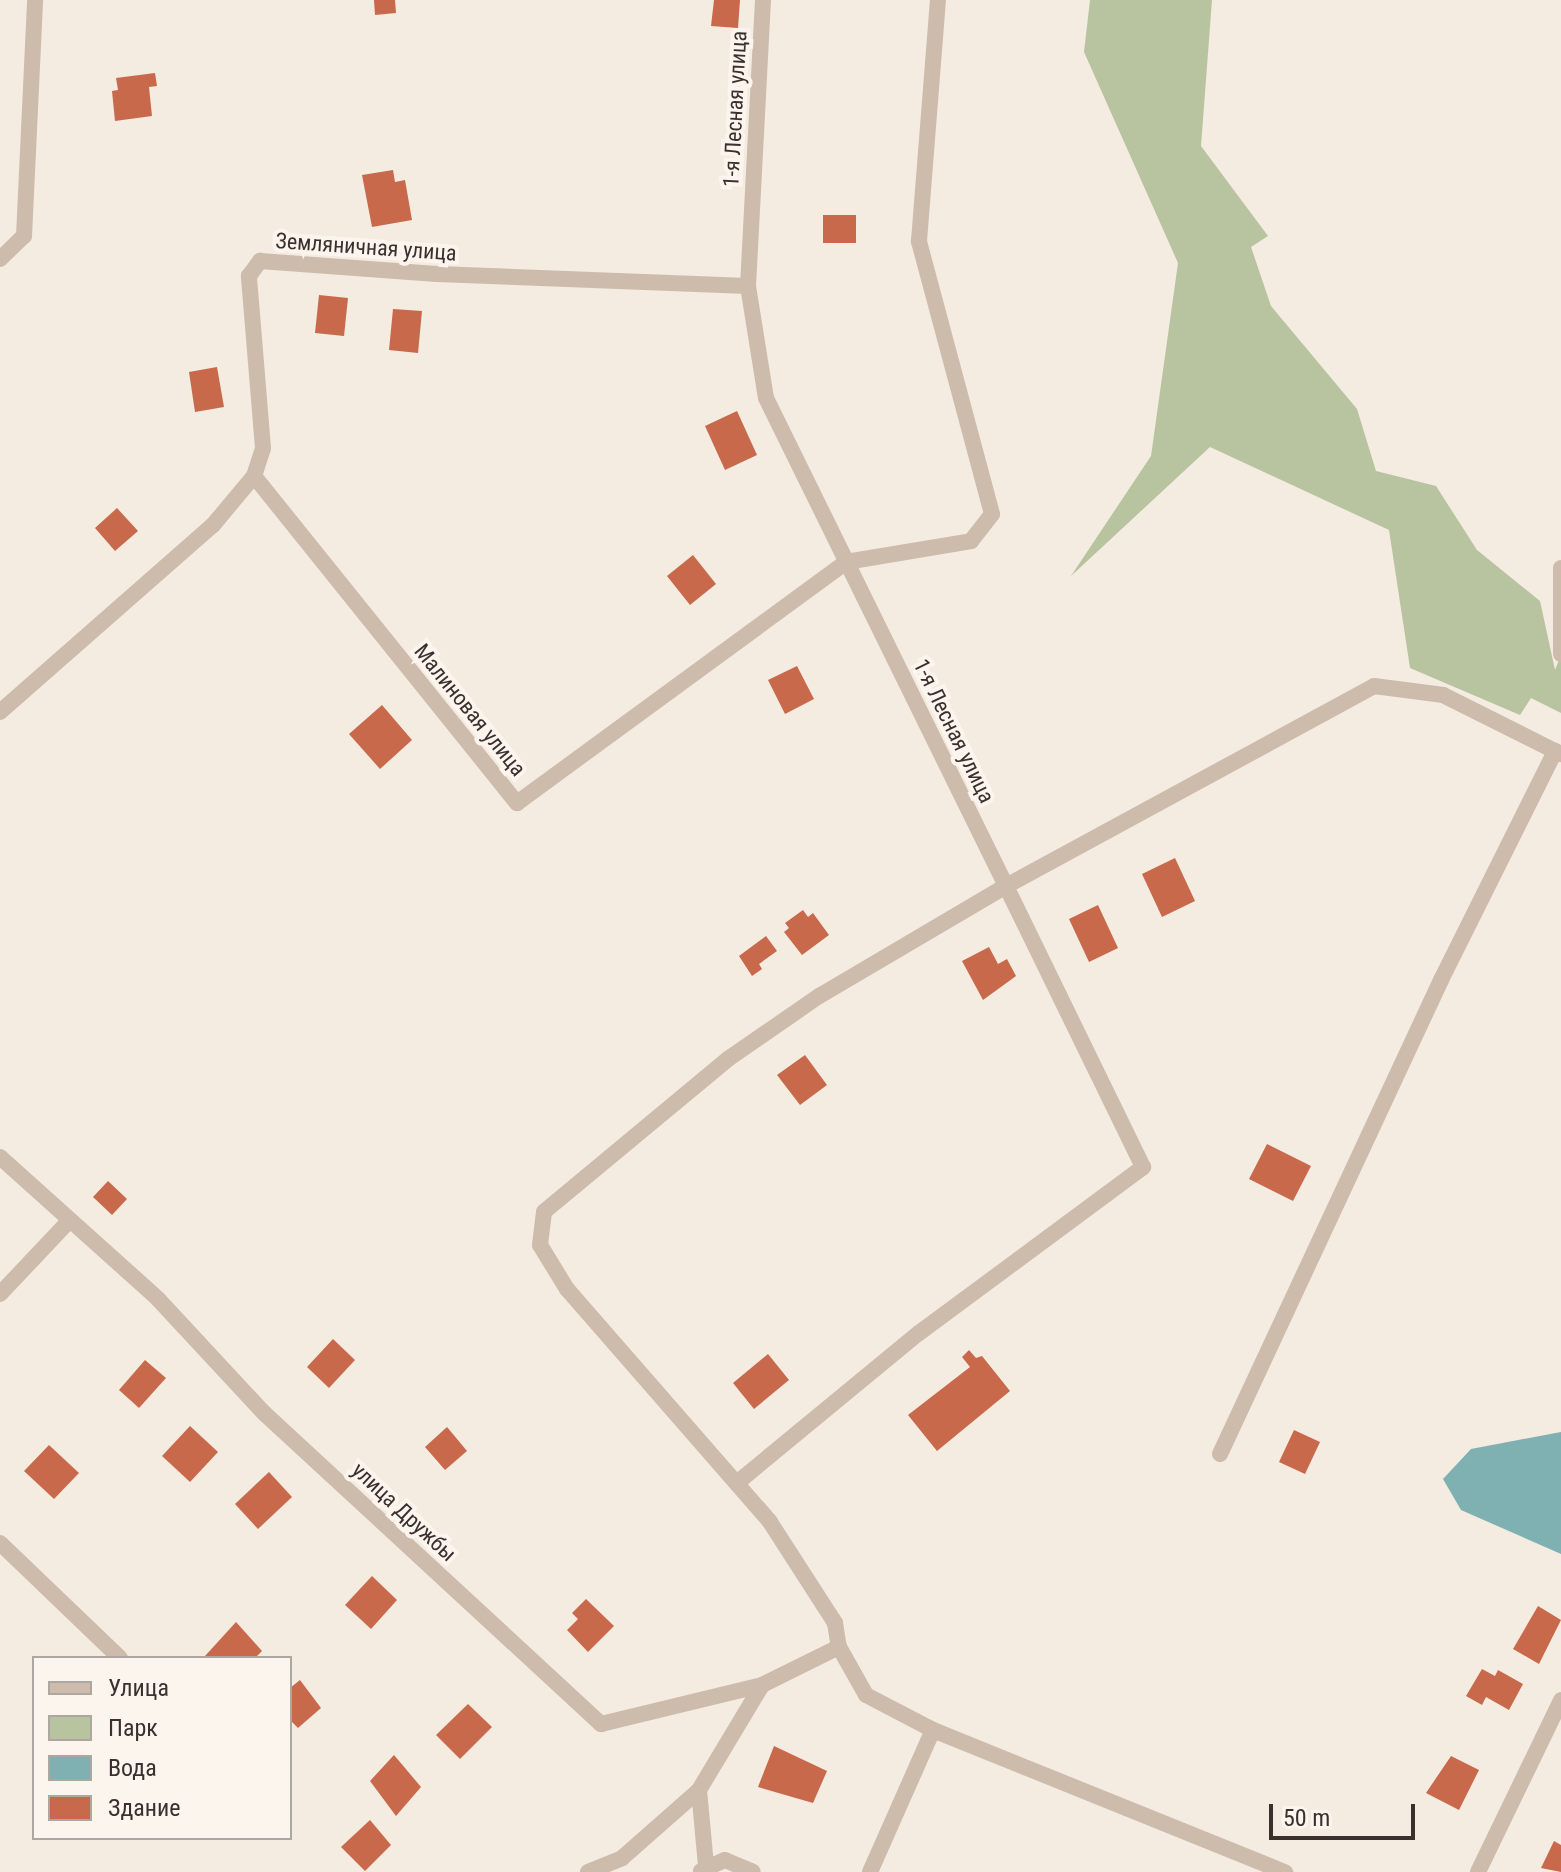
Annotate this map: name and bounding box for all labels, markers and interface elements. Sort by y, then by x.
street label: 1-я Лесная улица [718,30,752,188]
street label: Земляничная улица [275,228,457,266]
street label: Малиновая улица [409,639,531,781]
street label: 1-я Лесная улица [908,655,1000,807]
street label: улица Дружбы [346,1457,462,1567]
legend [32,1656,292,1840]
text: Улица [108,1674,169,1702]
text: Парк [108,1714,158,1742]
text: Вода [108,1754,157,1782]
scale bar [1273,1788,1419,1838]
text: Здание [108,1794,180,1822]
text: 50 m [1283,1804,1330,1832]

